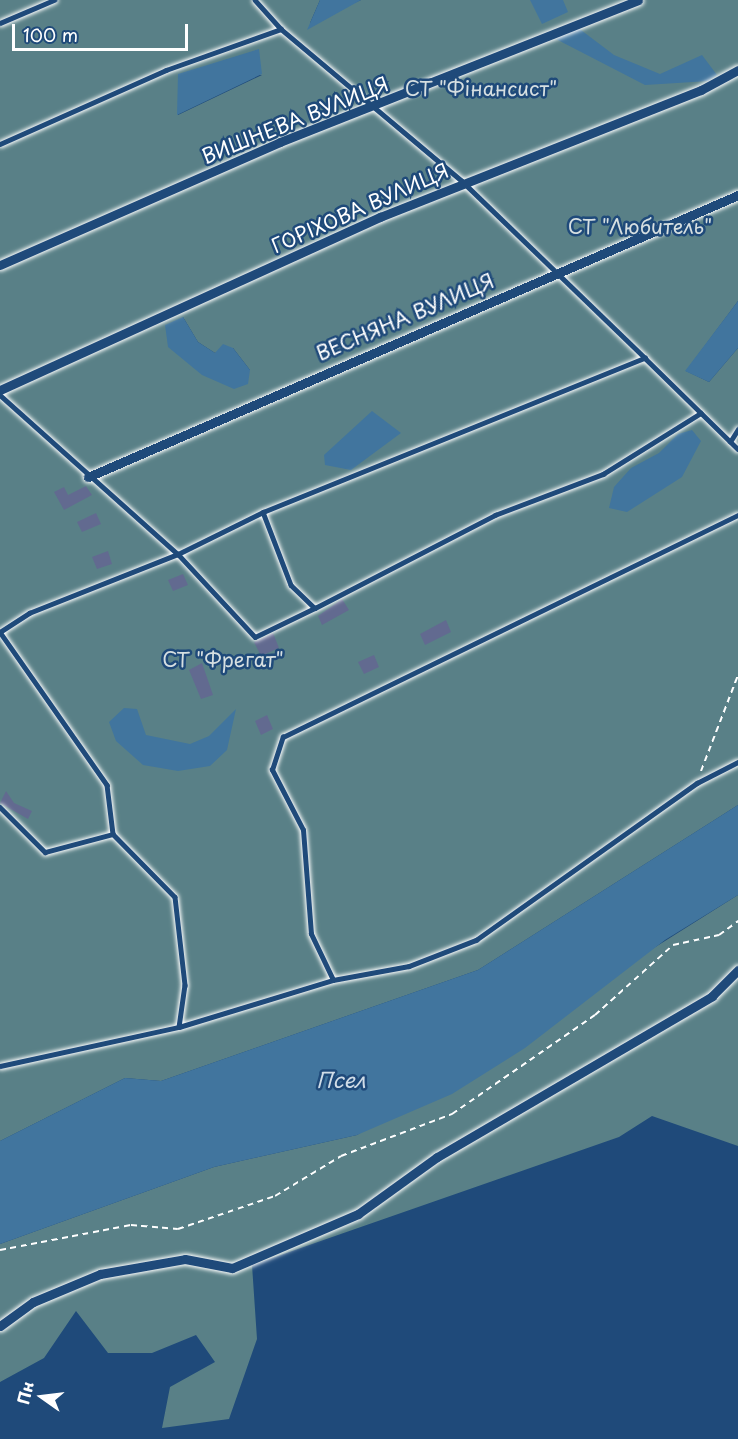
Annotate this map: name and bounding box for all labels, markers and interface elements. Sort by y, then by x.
scale bar [15,12,190,50]
text: 100 m [23,21,78,48]
street label: ВИШНЕВА ВУЛИЦЯ [198,72,392,168]
park label: СТ "Фiнансист" [405,76,557,100]
street label: ГОРІХОВА ВУЛИЦЯ [268,158,452,258]
park label: СТ "Любитель" [568,214,712,238]
street label: ВЕСНЯНА ВУЛИЦЯ [312,268,498,366]
park label: СТ "Фрегат" [162,647,284,671]
water label: Псел [316,1066,366,1092]
north arrow [12,1367,72,1427]
text: Пн [10,1378,39,1407]

